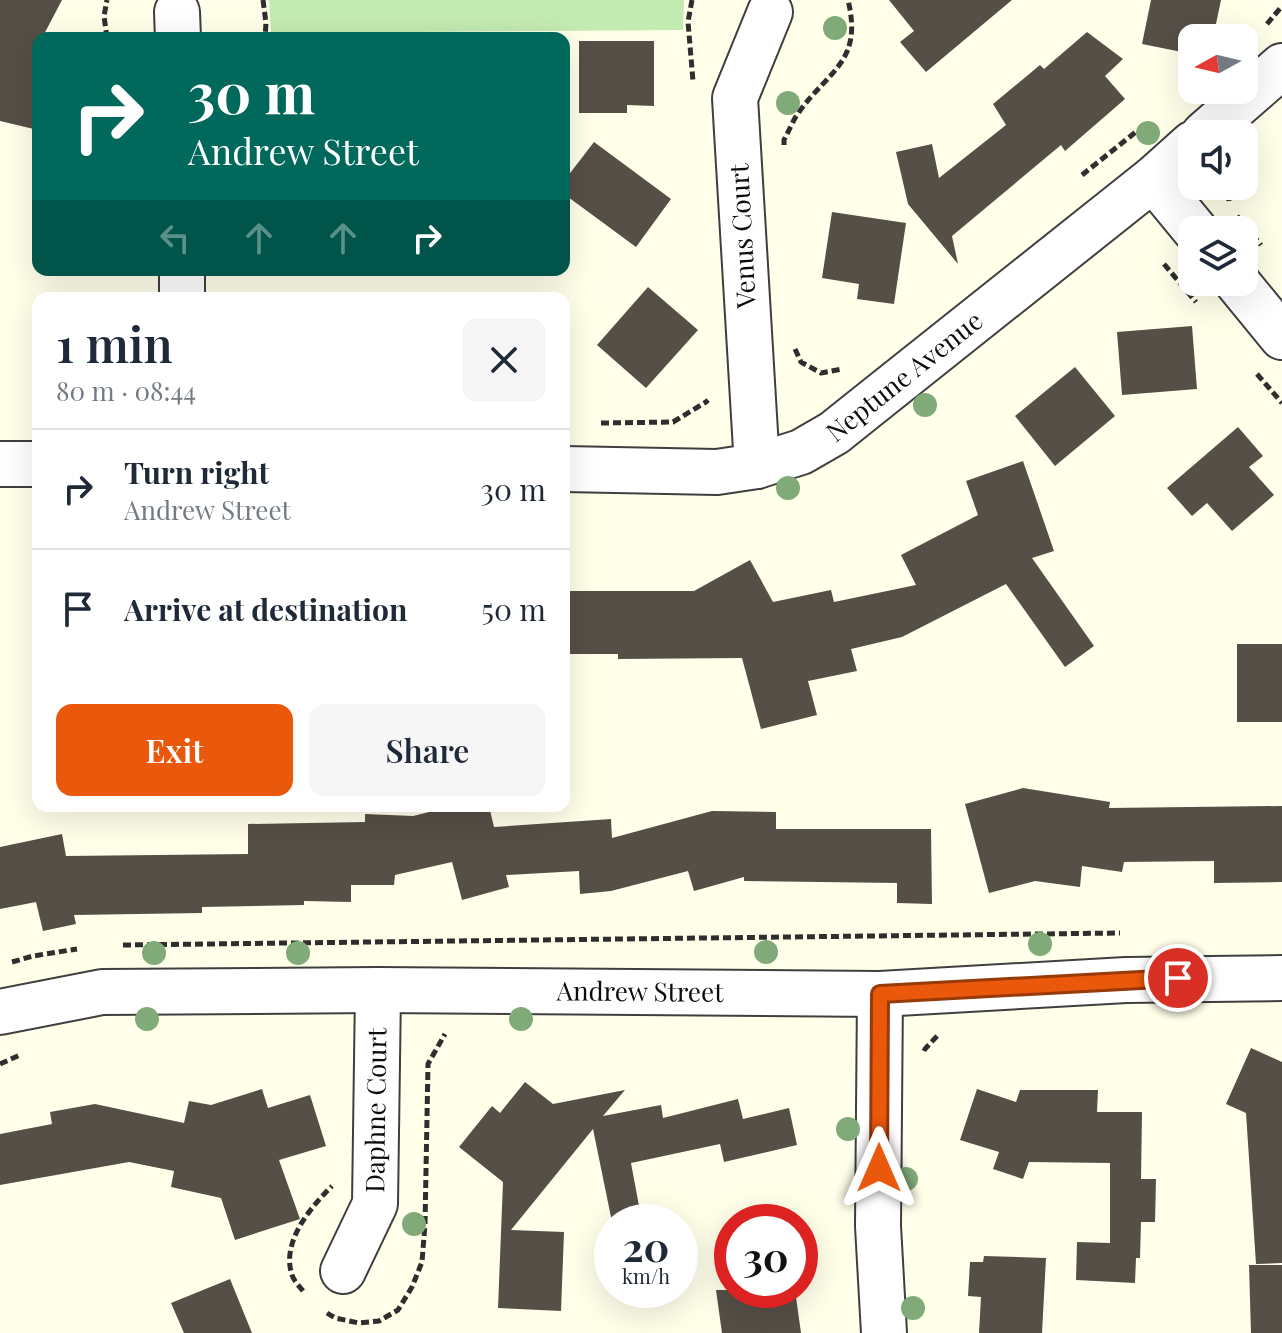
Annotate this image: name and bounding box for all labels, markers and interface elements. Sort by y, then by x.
north arrow [1178,24,1258,104]
map controls [1178,24,1258,296]
text: 30 m [188,54,315,129]
icon: right [56,64,160,168]
button: sound [1178,120,1258,200]
text: Andrew Street [188,126,419,174]
street label: Venus Court [720,162,763,310]
icon: left [153,216,197,260]
icon: ahead [237,216,281,260]
icon: ahead [321,216,365,260]
icon: right [405,216,449,260]
button: layers [1178,216,1258,296]
street label: Neptune Avenue [818,303,989,449]
text: 1 min [56,311,173,375]
button: close [462,318,546,402]
text: 80 m · 08:44 [56,373,196,408]
text: Turn right [124,452,269,492]
icon: right [56,467,100,511]
text: 30 m [480,469,546,509]
text: Andrew Street [124,492,291,527]
icon: arrive [56,587,100,631]
text: Arrive at destination [124,589,407,629]
text: 50 m [481,589,546,629]
button: Exit [56,704,293,796]
button: Share [309,704,546,796]
pin [1144,944,1212,1012]
icon: arrive [1156,956,1200,1000]
street label: Andrew Street [555,972,724,1009]
street label: Daphne Court [356,1027,393,1193]
position arrow [837,1126,921,1210]
speed limit sign: 30 [714,1204,818,1308]
text: 20 [623,1219,669,1272]
text: km/h [622,1262,670,1289]

